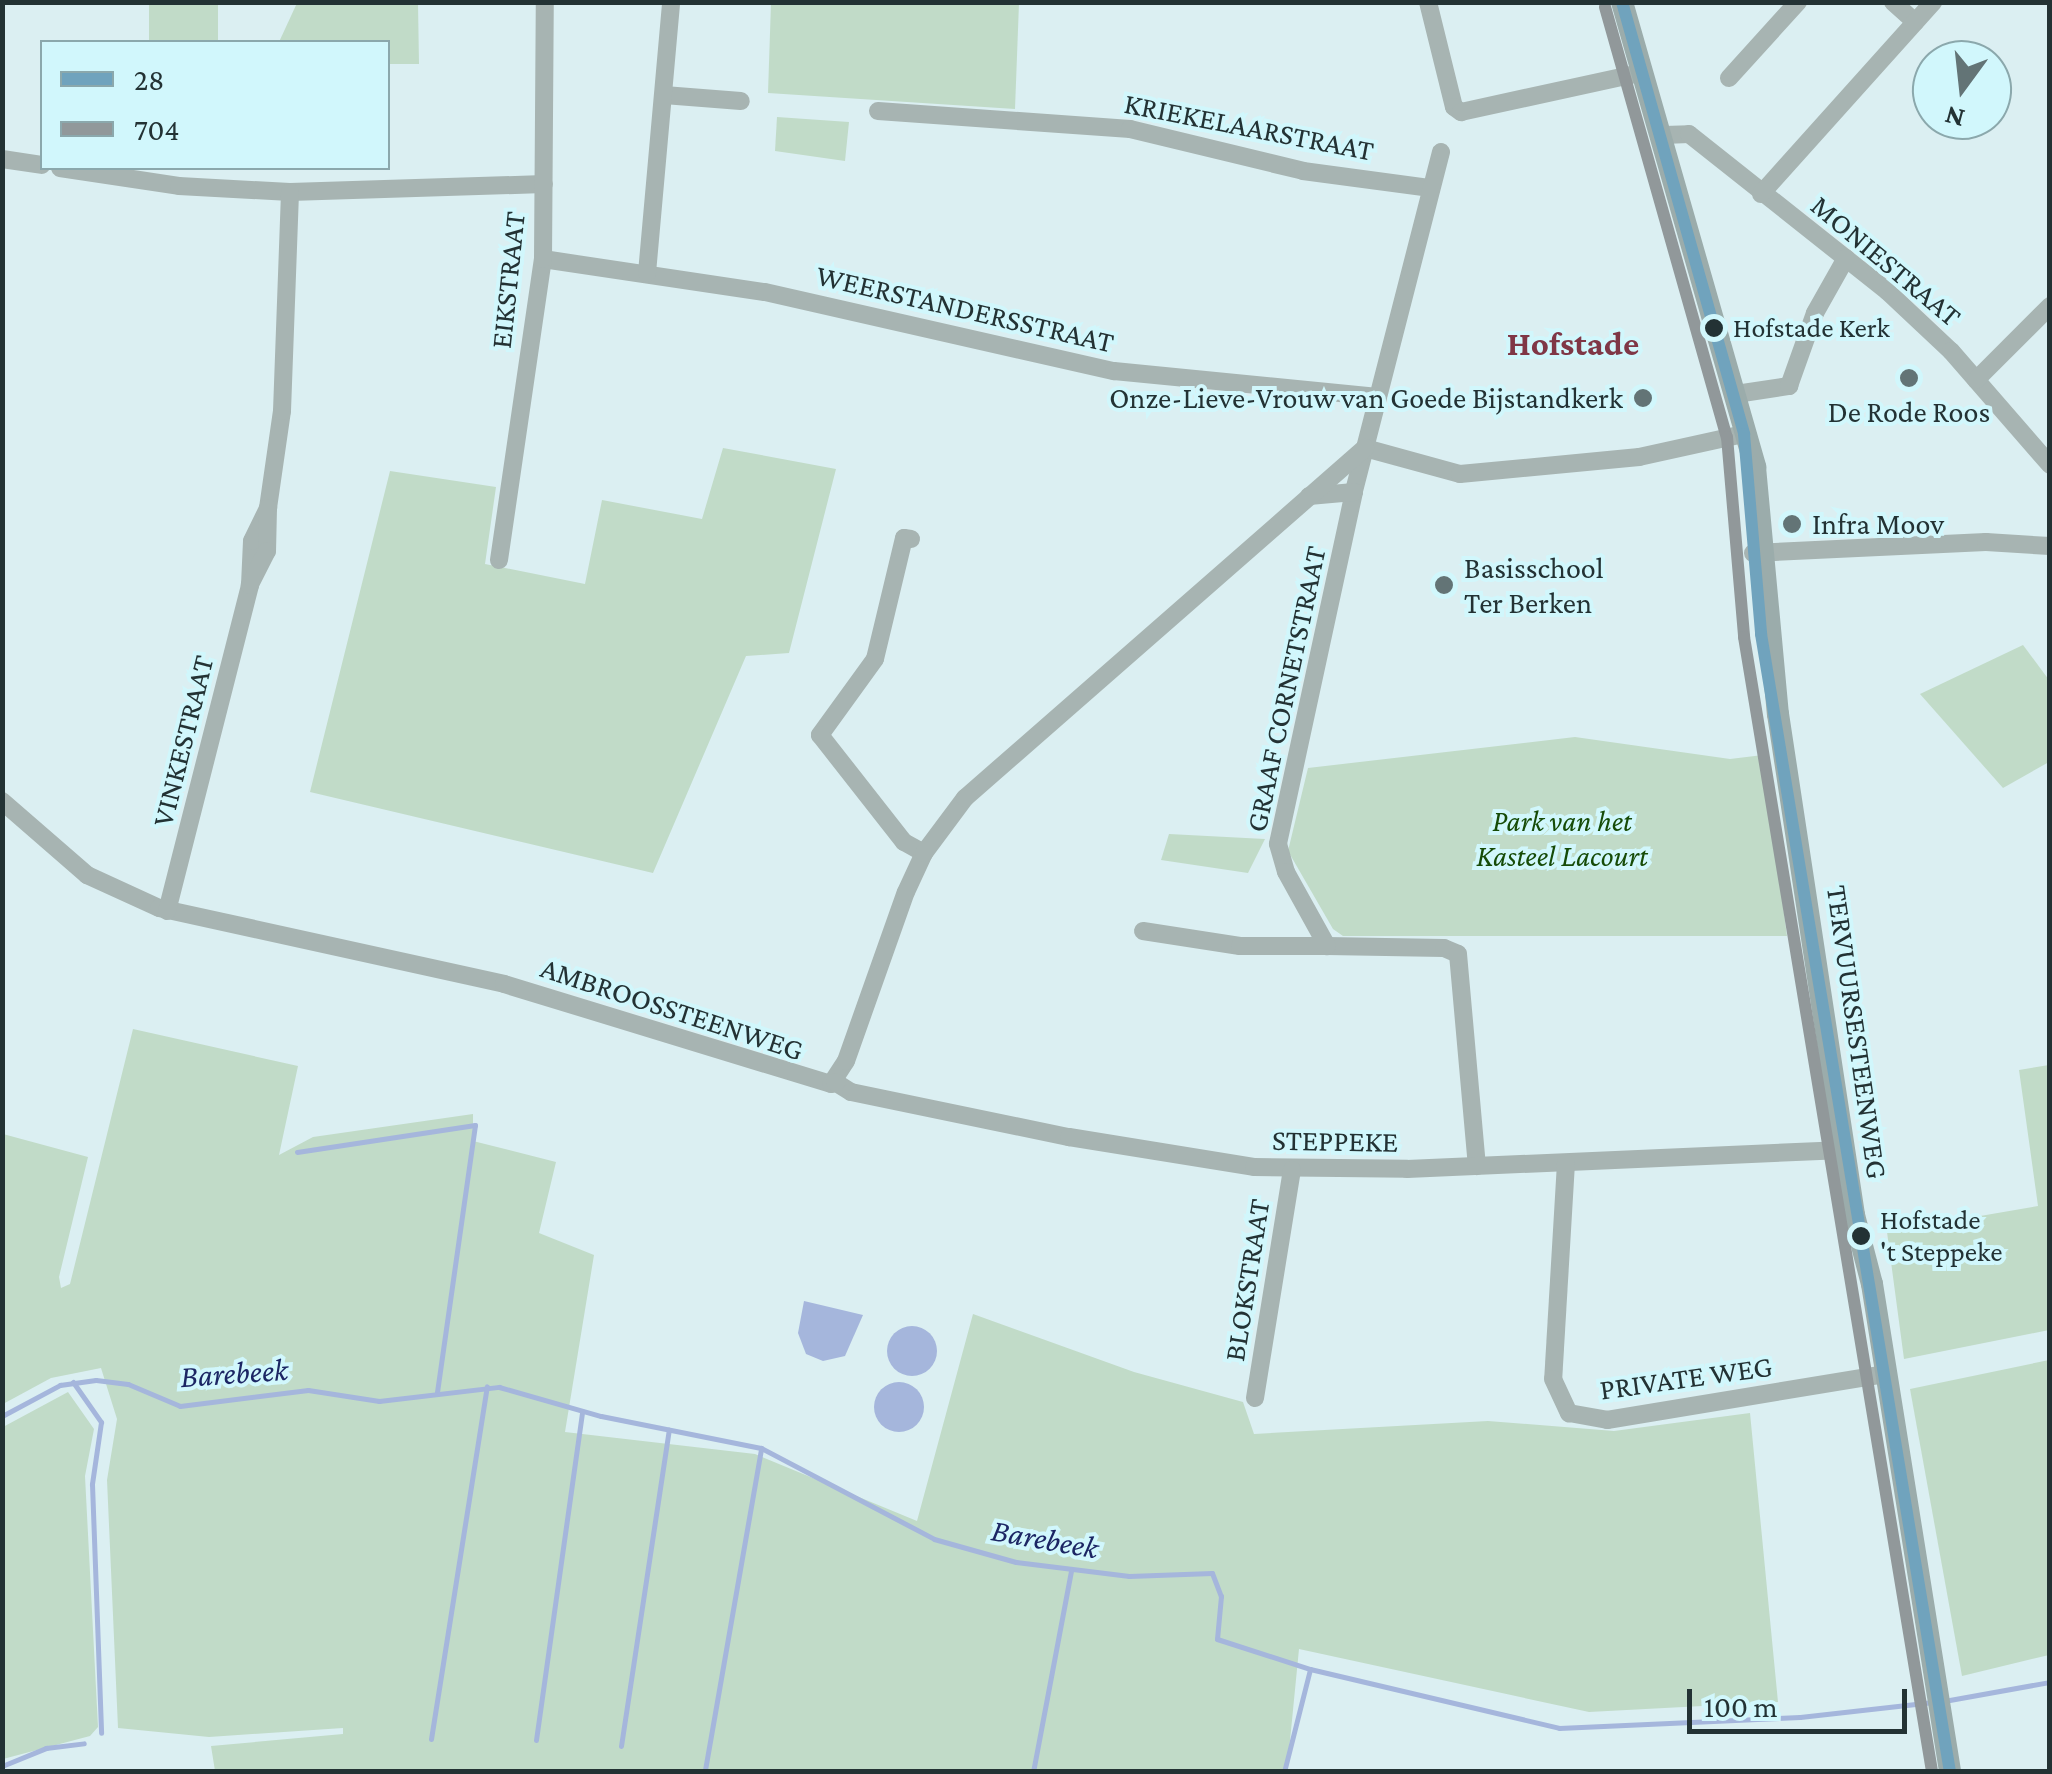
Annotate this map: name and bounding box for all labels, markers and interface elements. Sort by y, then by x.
legend [40,40,390,170]
north arrow [1912,40,2012,140]
text: 28 [134,63,164,96]
street label: KRIEKELAARSTRAAT [1121,85,1377,169]
text: N [1941,100,1968,135]
text: 704 [134,113,180,146]
street label: MONIESTRAAT [1803,188,1969,334]
street label: EIKSTRAAT [483,210,533,350]
street label: WEERSTANDERSSTRAAT [813,257,1117,361]
place label: Hofstade Kerk [1733,311,1890,345]
marker: Hofstade Kerk [1704,318,1724,338]
district label: Hofstade [1507,323,1639,365]
marker: De Rode Roos [1898,367,1920,389]
place label: Onze-Lieve-Vrouw van Goede Bijstandkerk [1109,380,1623,416]
marker: Onze-Lieve-Vrouw van Goede Bijstandkerk [1632,387,1654,409]
place label: De Rode Roos [1828,394,1990,430]
place label: Infra Moov [1812,506,1944,542]
marker: Infra Moov [1781,513,1803,535]
street label: GRAAF CORNETSTRAAT [1238,543,1334,835]
place label: Basisschool Ter Berken [1464,550,1604,620]
marker: Basisschool Ter Berken [1433,574,1455,596]
street label: VINKESTRAAT [144,652,222,830]
park label: Park van het Kasteel Lacourt [1476,803,1648,874]
street label: TERVUURSESTEENWEG [1819,883,1895,1181]
street label: AMBROOSSTEENWEG [536,950,808,1068]
street label: STEPPEKE [1271,1122,1399,1160]
street label: BLOKSTRAAT [1216,1196,1278,1364]
place label: Hofstade 't Steppeke [1880,1203,2003,1269]
marker: Hofstade 't Steppeke [1851,1226,1871,1246]
street label: PRIVATE WEG [1598,1348,1774,1408]
water label: Barebeek [179,1350,289,1396]
water label: Barebeek [989,1511,1101,1567]
scale bar [1692,1669,1912,1731]
text: 100 m [1704,1690,1778,1723]

